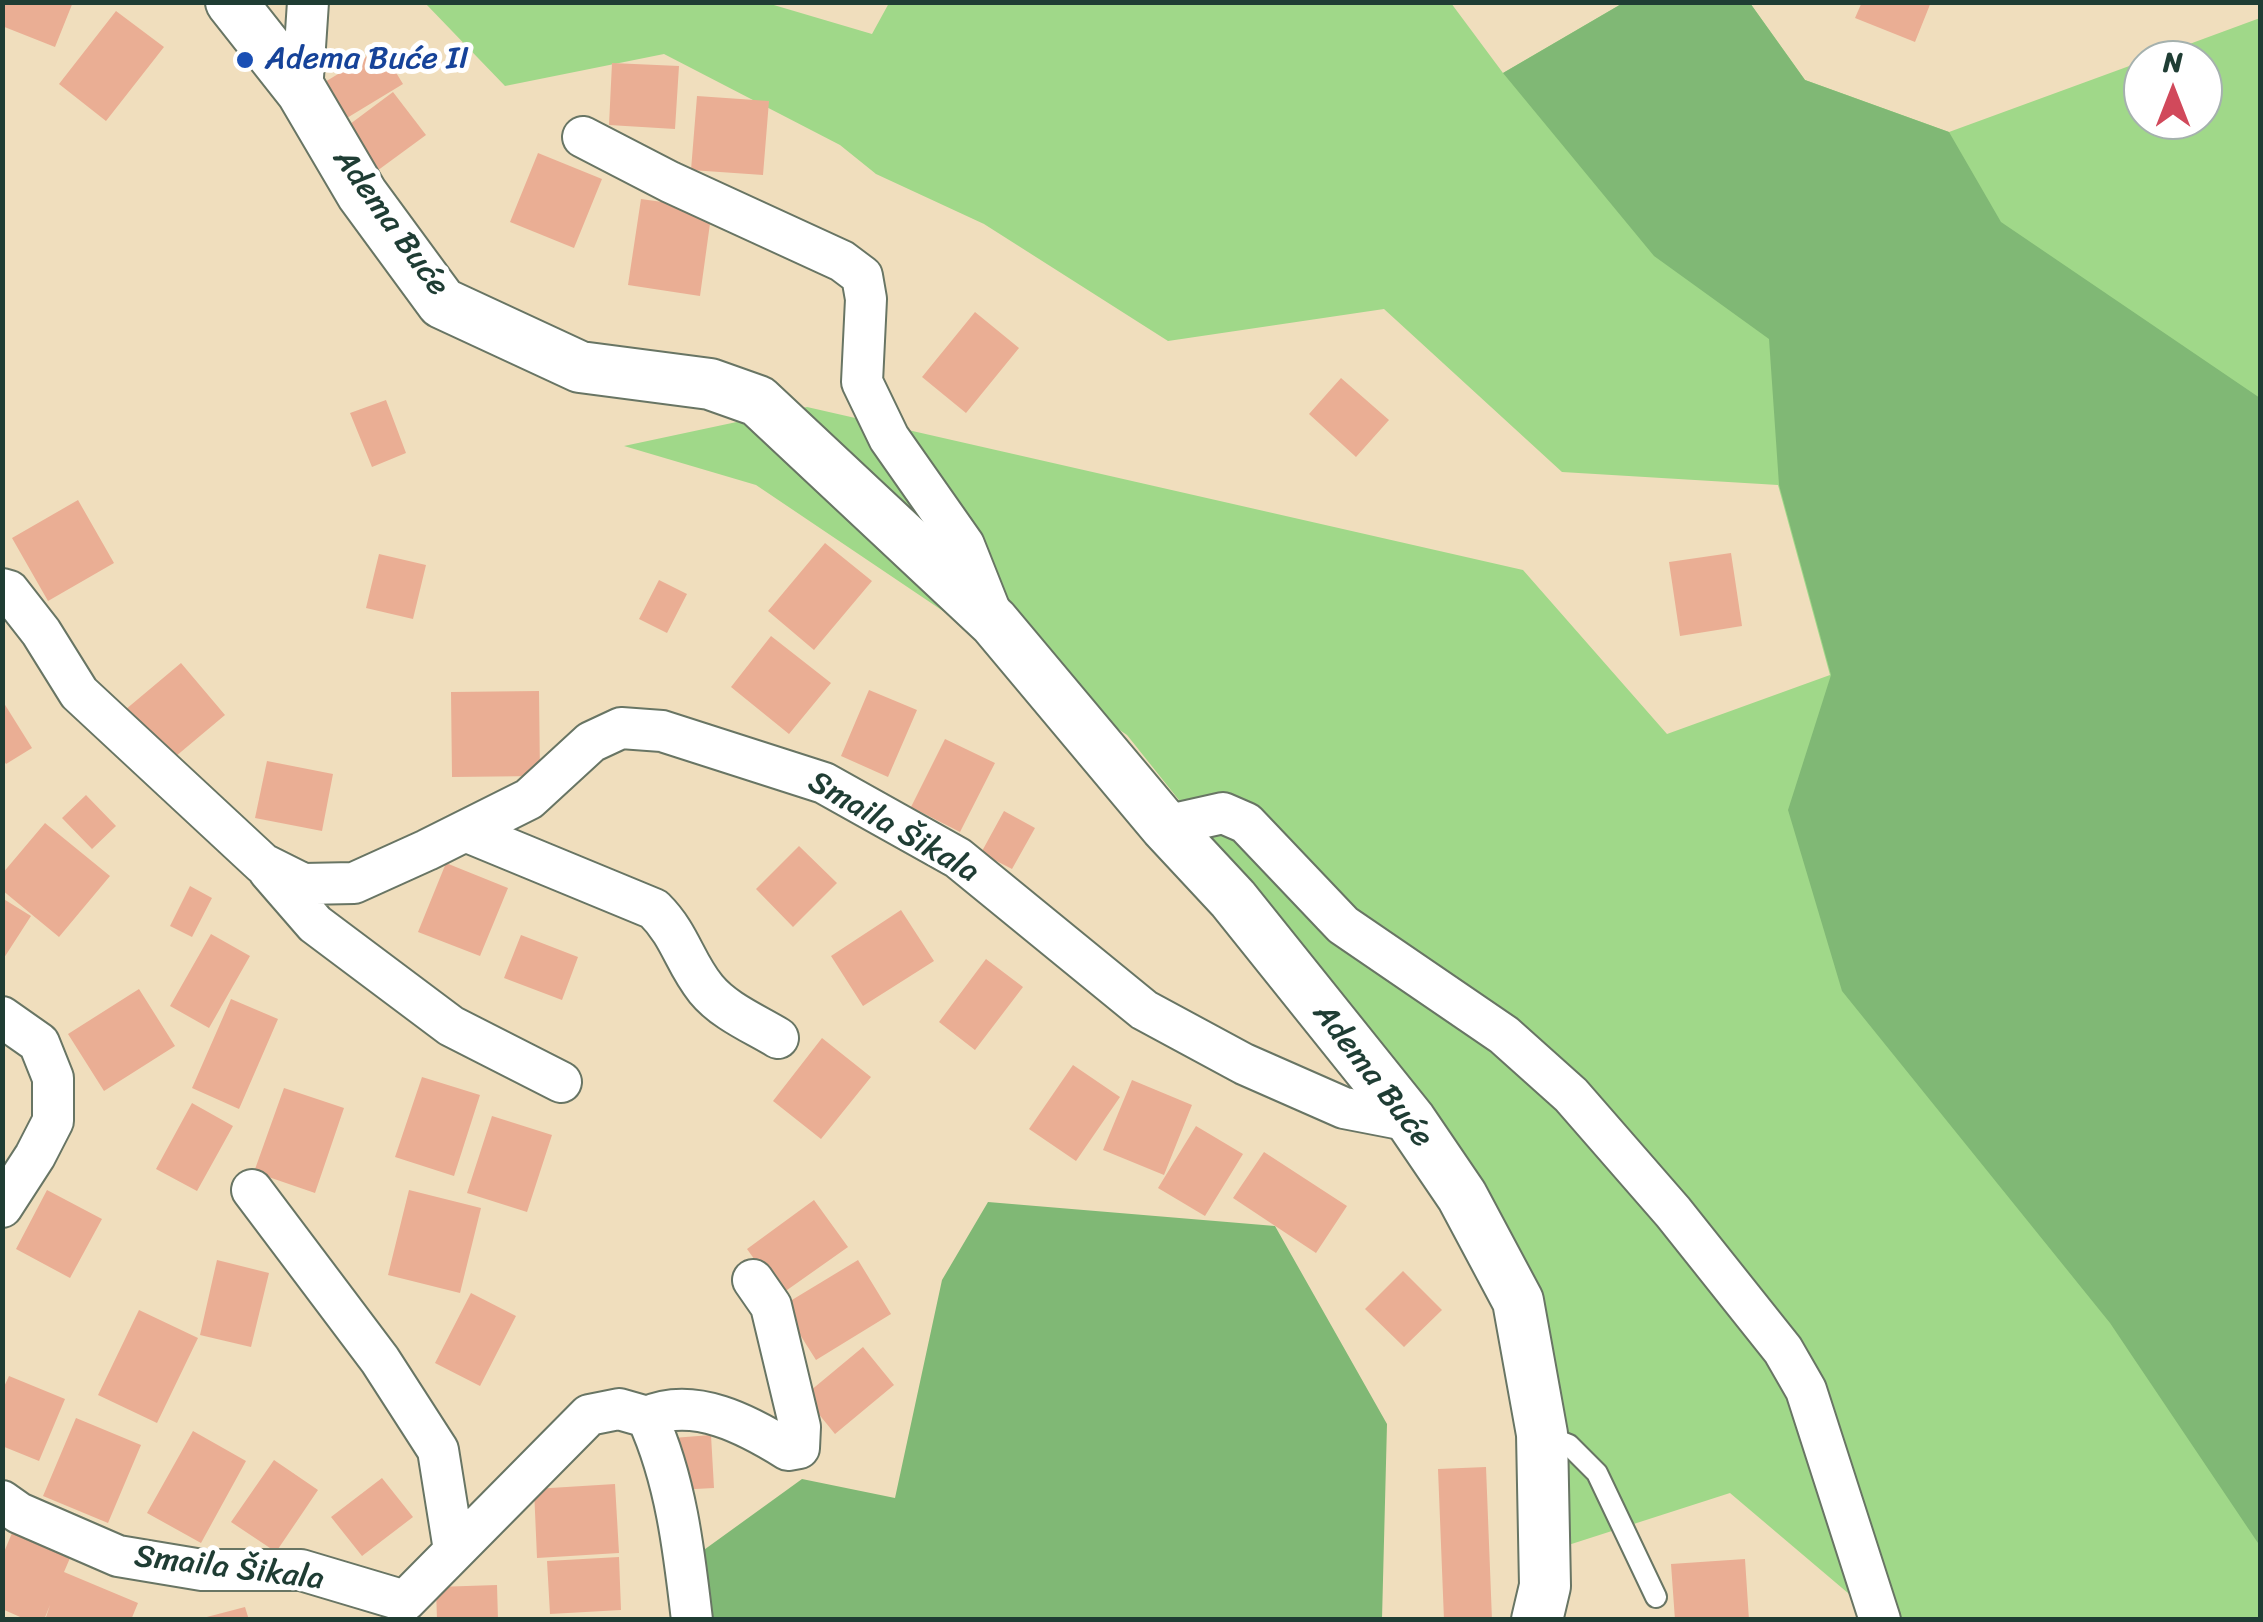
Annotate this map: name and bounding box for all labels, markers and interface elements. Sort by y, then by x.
text: N [2163,37,2183,86]
north arrow [2123,40,2223,140]
place label: Adema Buće II [265,41,469,79]
marker: Adema Buće II [234,49,256,71]
street label: Adema Buće [324,142,456,304]
street label: Smaila Šikala [801,764,985,892]
street label: Adema Buće [1304,996,1440,1156]
street label: Smaila Šikala [132,1538,326,1600]

